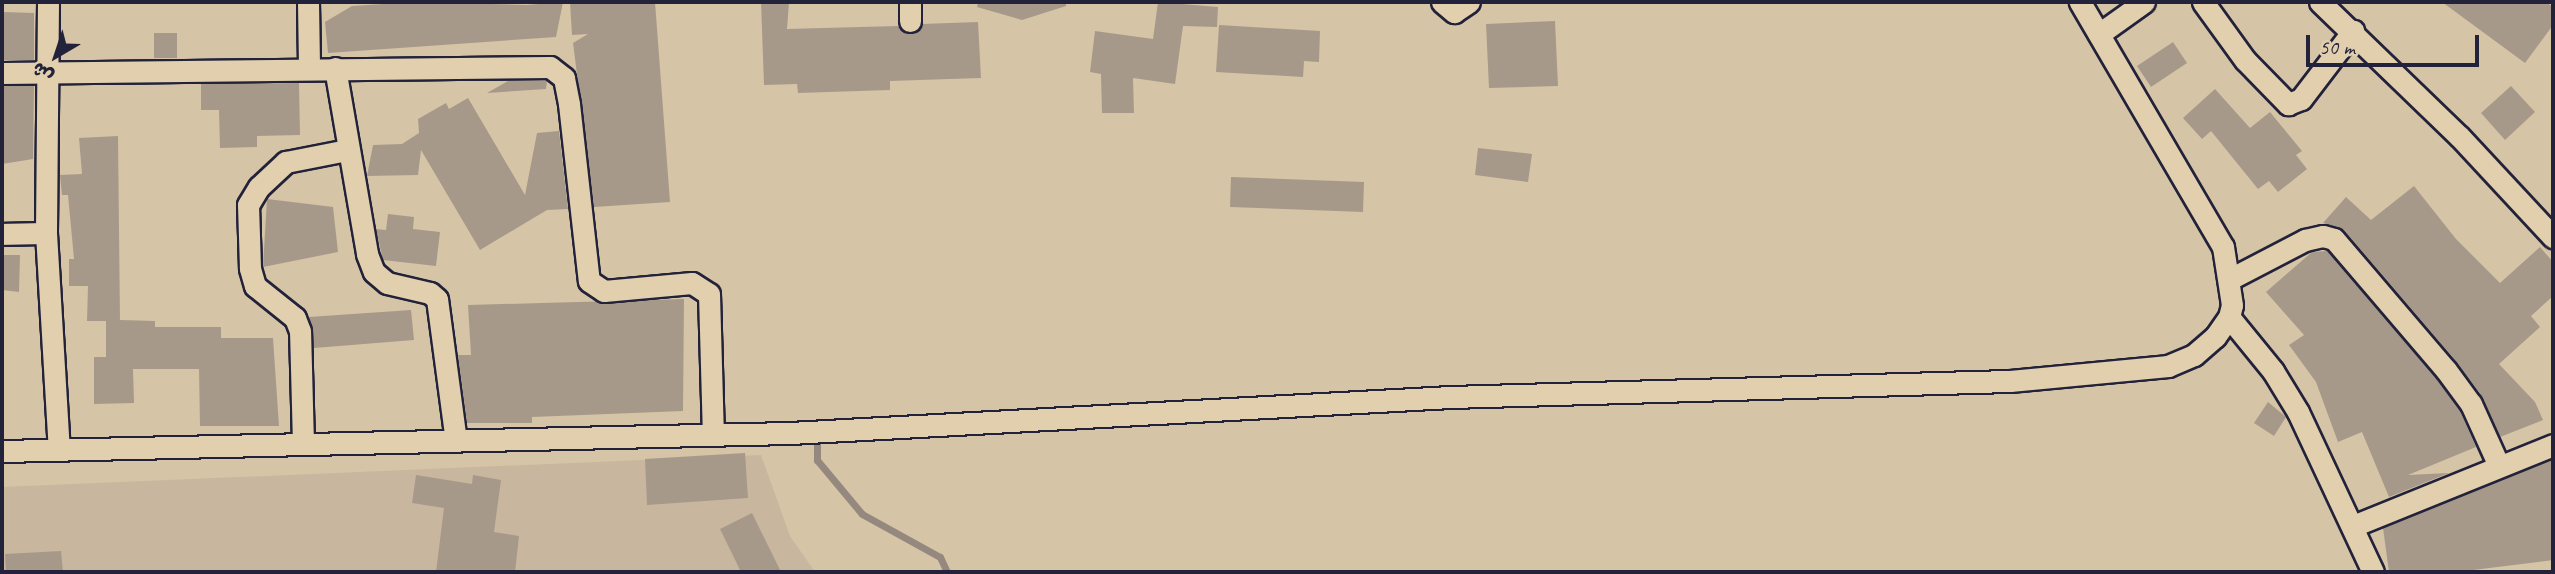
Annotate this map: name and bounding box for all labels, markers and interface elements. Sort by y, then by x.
north arrow [21,21,91,91]
scale bar [2310,21,2483,65]
text: 50 m [2319,34,2355,60]
text: ش [27,56,58,88]

